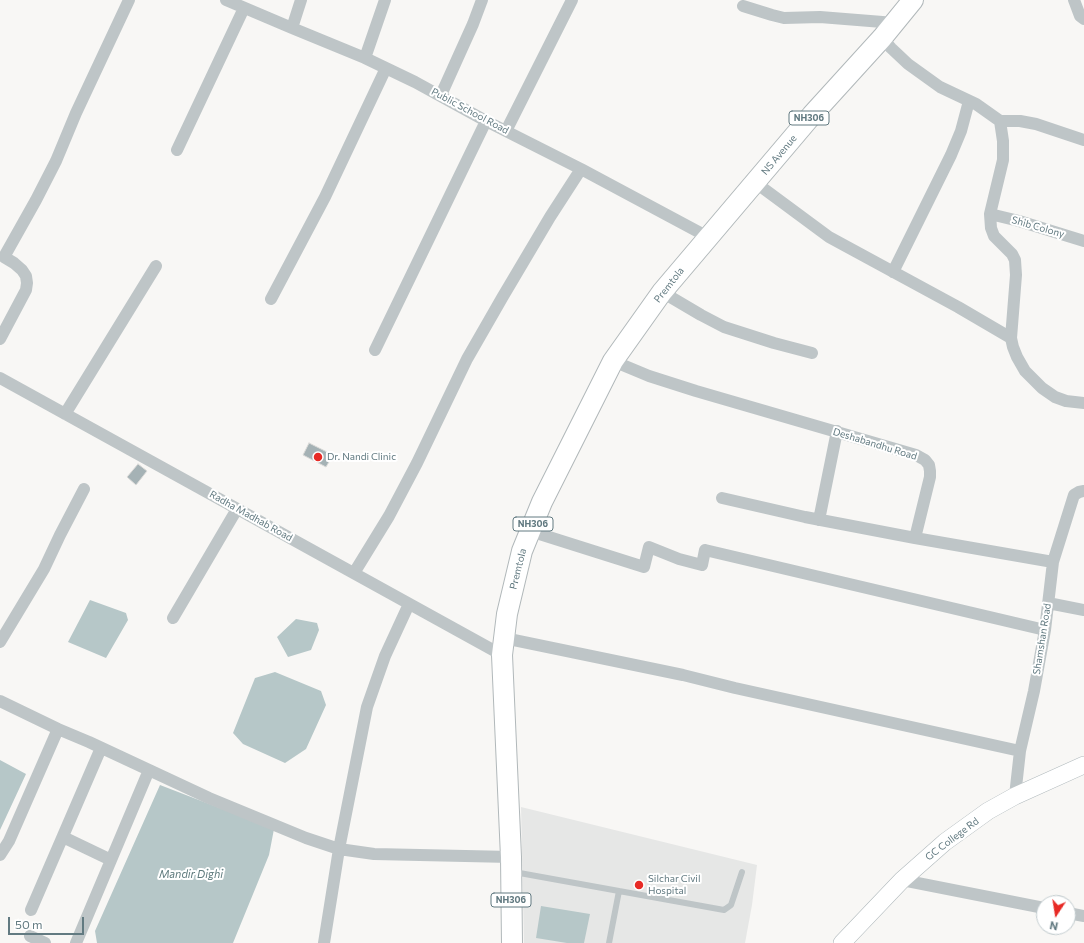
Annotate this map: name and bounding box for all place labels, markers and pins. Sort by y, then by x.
marker: Dr. Nandi Clinic [312,451,324,463]
place label: Dr. Nandi Clinic [327,451,396,463]
place label: Silchar Civil Hospital [648,873,700,896]
marker: Silchar Civil Hospital [633,879,645,891]

